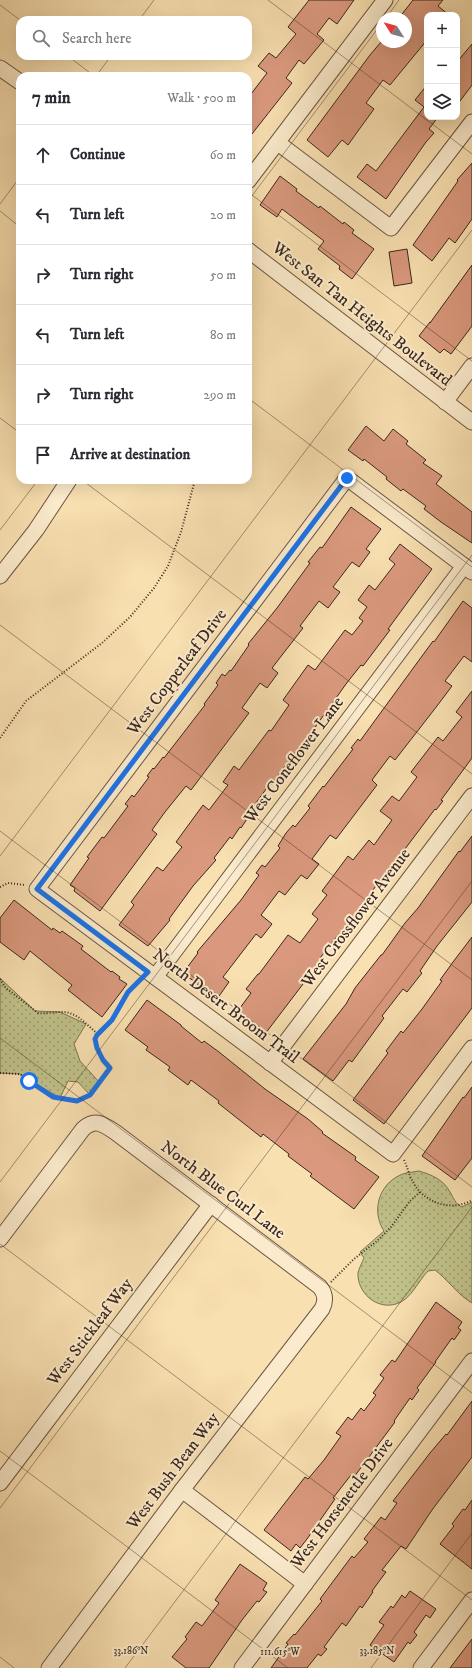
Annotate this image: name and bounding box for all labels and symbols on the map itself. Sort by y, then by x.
north arrow [376,12,412,48]
street label: West San Tan Heights Boulevard [267,236,457,391]
route end [338,469,356,487]
street label: West Copperleaf Drive [122,604,232,740]
street label: West Coneflower Lane [239,692,349,829]
street label: West Crossflower Avenue [296,844,415,993]
street label: North Desert Broom Trail [148,944,304,1068]
route start [20,1072,38,1090]
street label: North Blue Curl Lane [156,1136,290,1244]
street label: West Stickleaf Way [42,1273,138,1391]
street label: West Bush Bean Way [121,1407,225,1535]
street label: West Horsenettle Drive [285,1433,398,1574]
text: 33.186°N [113,1645,149,1657]
text: 33.185°N [360,1645,394,1657]
text: 111.615°W [260,1646,301,1658]

